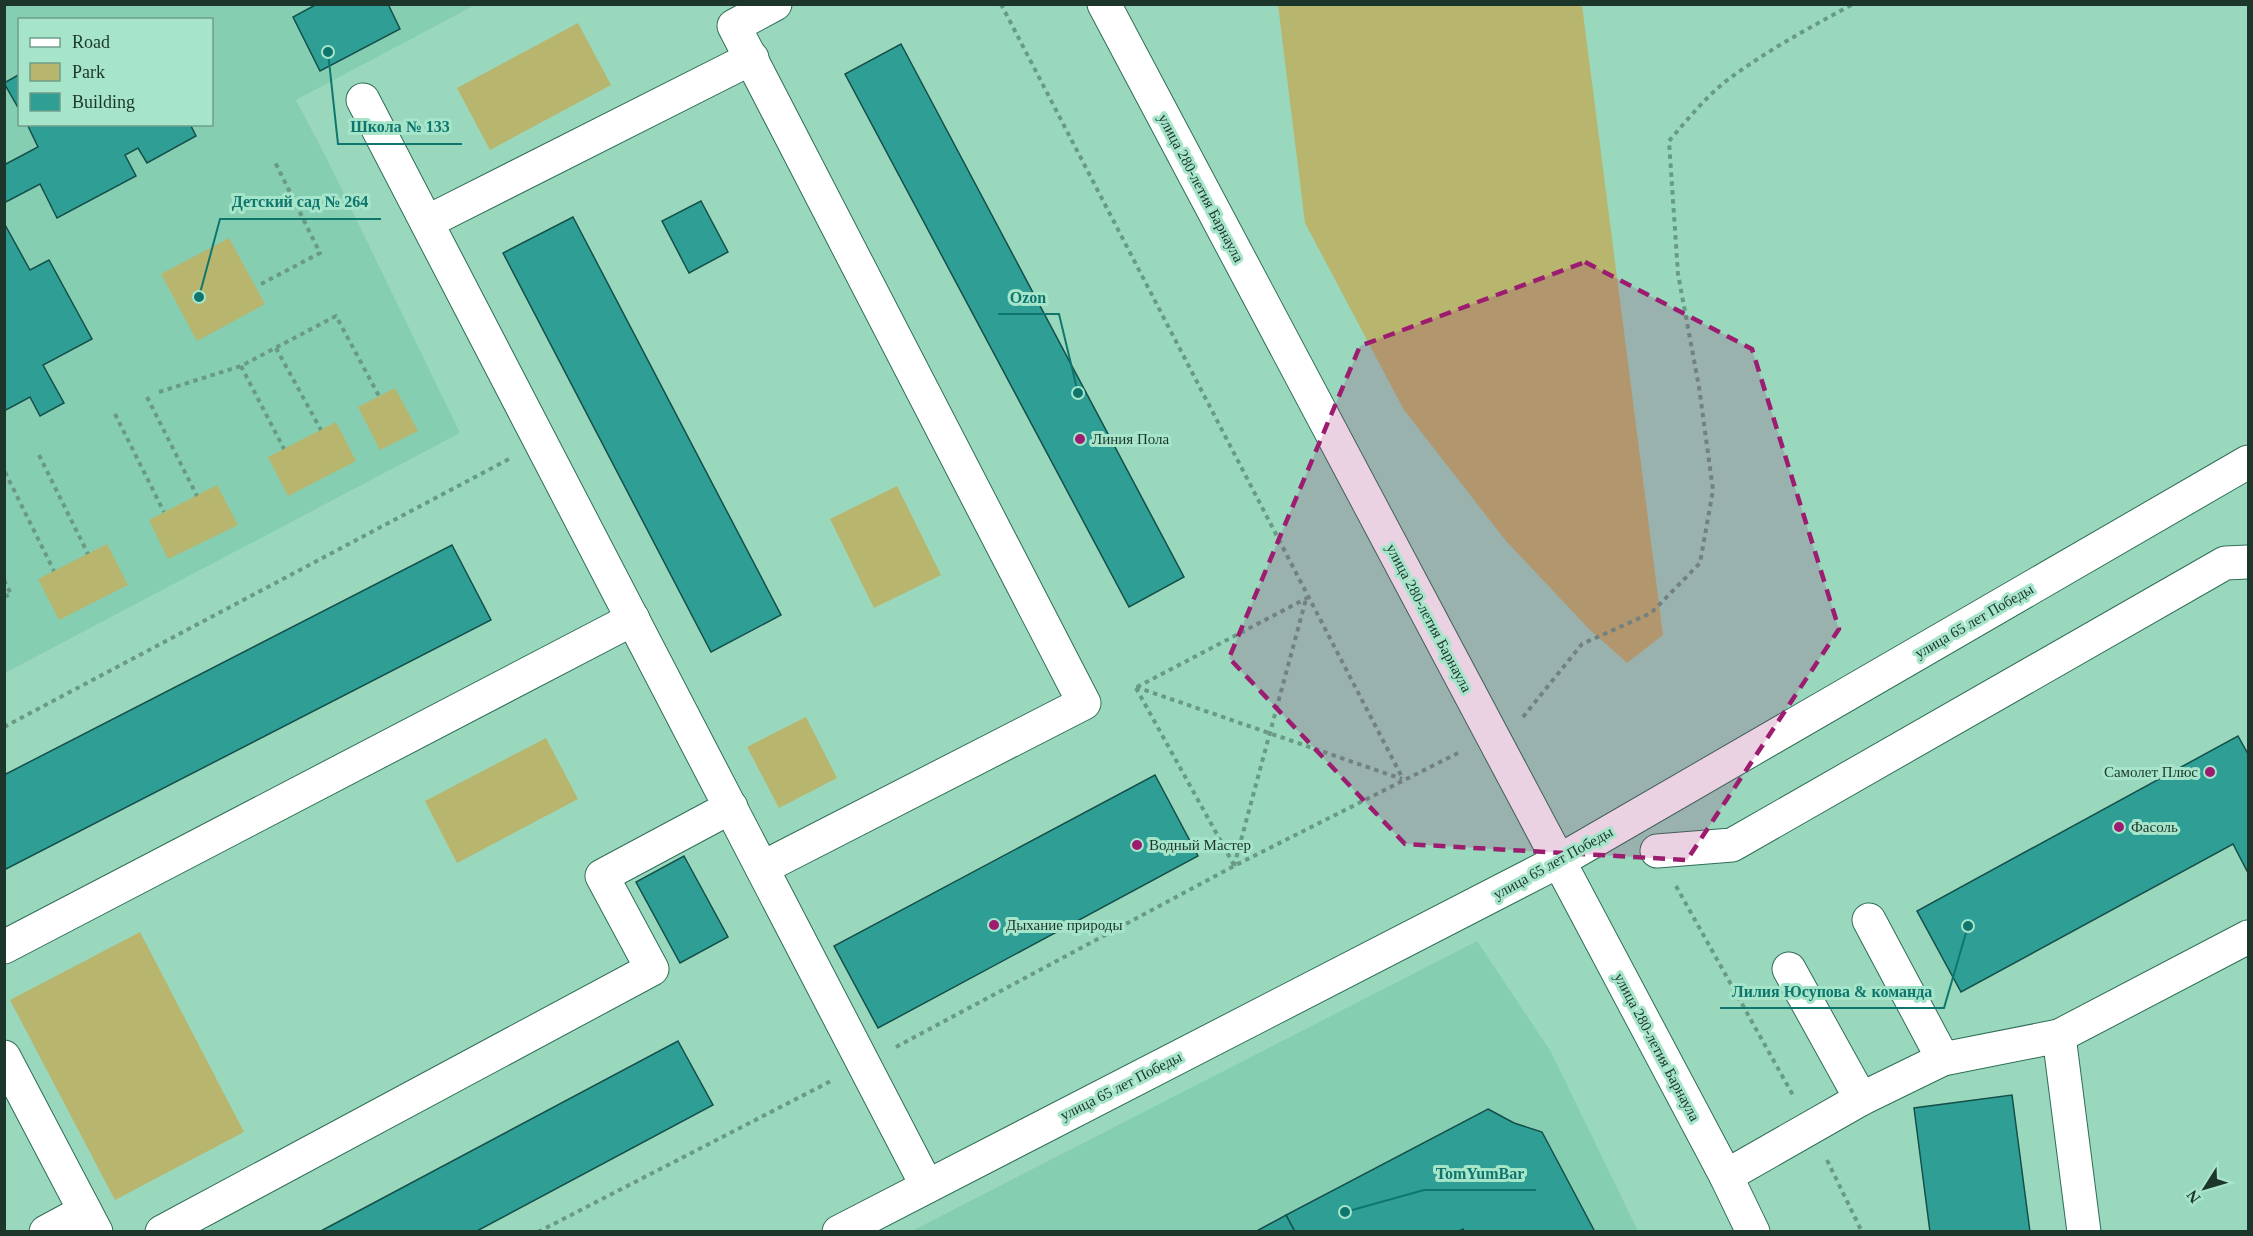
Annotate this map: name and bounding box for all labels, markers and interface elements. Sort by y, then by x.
legend [18,18,213,126]
text: Road [72,32,110,52]
text: Park [72,62,105,82]
text: Building [72,92,135,112]
callout: Школа № 133 [338,110,462,144]
street label: улица 280-летия Барнаула [1155,111,1247,265]
text: Школа № 133 [350,118,450,135]
callout: Детский сад № 264 [220,185,381,219]
text: Детский сад № 264 [232,193,368,211]
callout: Ozon [998,280,1059,314]
text: Ozon [1010,289,1046,306]
place label: Линия Пола [1092,431,1170,447]
marker: Линия Пола [1073,432,1087,446]
street label: улица 280-летия Барнаула [1383,541,1475,695]
street label: улица 65 лет Победы [1912,581,2036,661]
place label: Самолет Плюс [2104,764,2198,780]
marker: Самолет Плюс [2203,765,2217,779]
place label: Фасоль [2131,819,2178,835]
marker: Фасоль [2112,820,2126,834]
street label: улица 65 лет Победы [1491,824,1615,902]
place label: Водный Мастер [1149,837,1251,853]
marker: Водный Мастер [1130,838,1144,852]
place label: Дыхание природы [1006,917,1123,933]
marker: Дыхание природы [987,918,1001,932]
street label: улица 280-летия Барнаула [1611,970,1703,1124]
callout: Лилия Юсупова & команда [1720,974,1944,1008]
text: Лилия Юсупова & команда [1732,983,1932,1001]
street label: улица 65 лет Победы [1058,1048,1184,1124]
callout: TomYumBar [1424,1156,1536,1190]
north arrow [2175,1158,2235,1218]
text: TomYumBar [1436,1165,1524,1182]
text: N [2183,1187,2204,1206]

